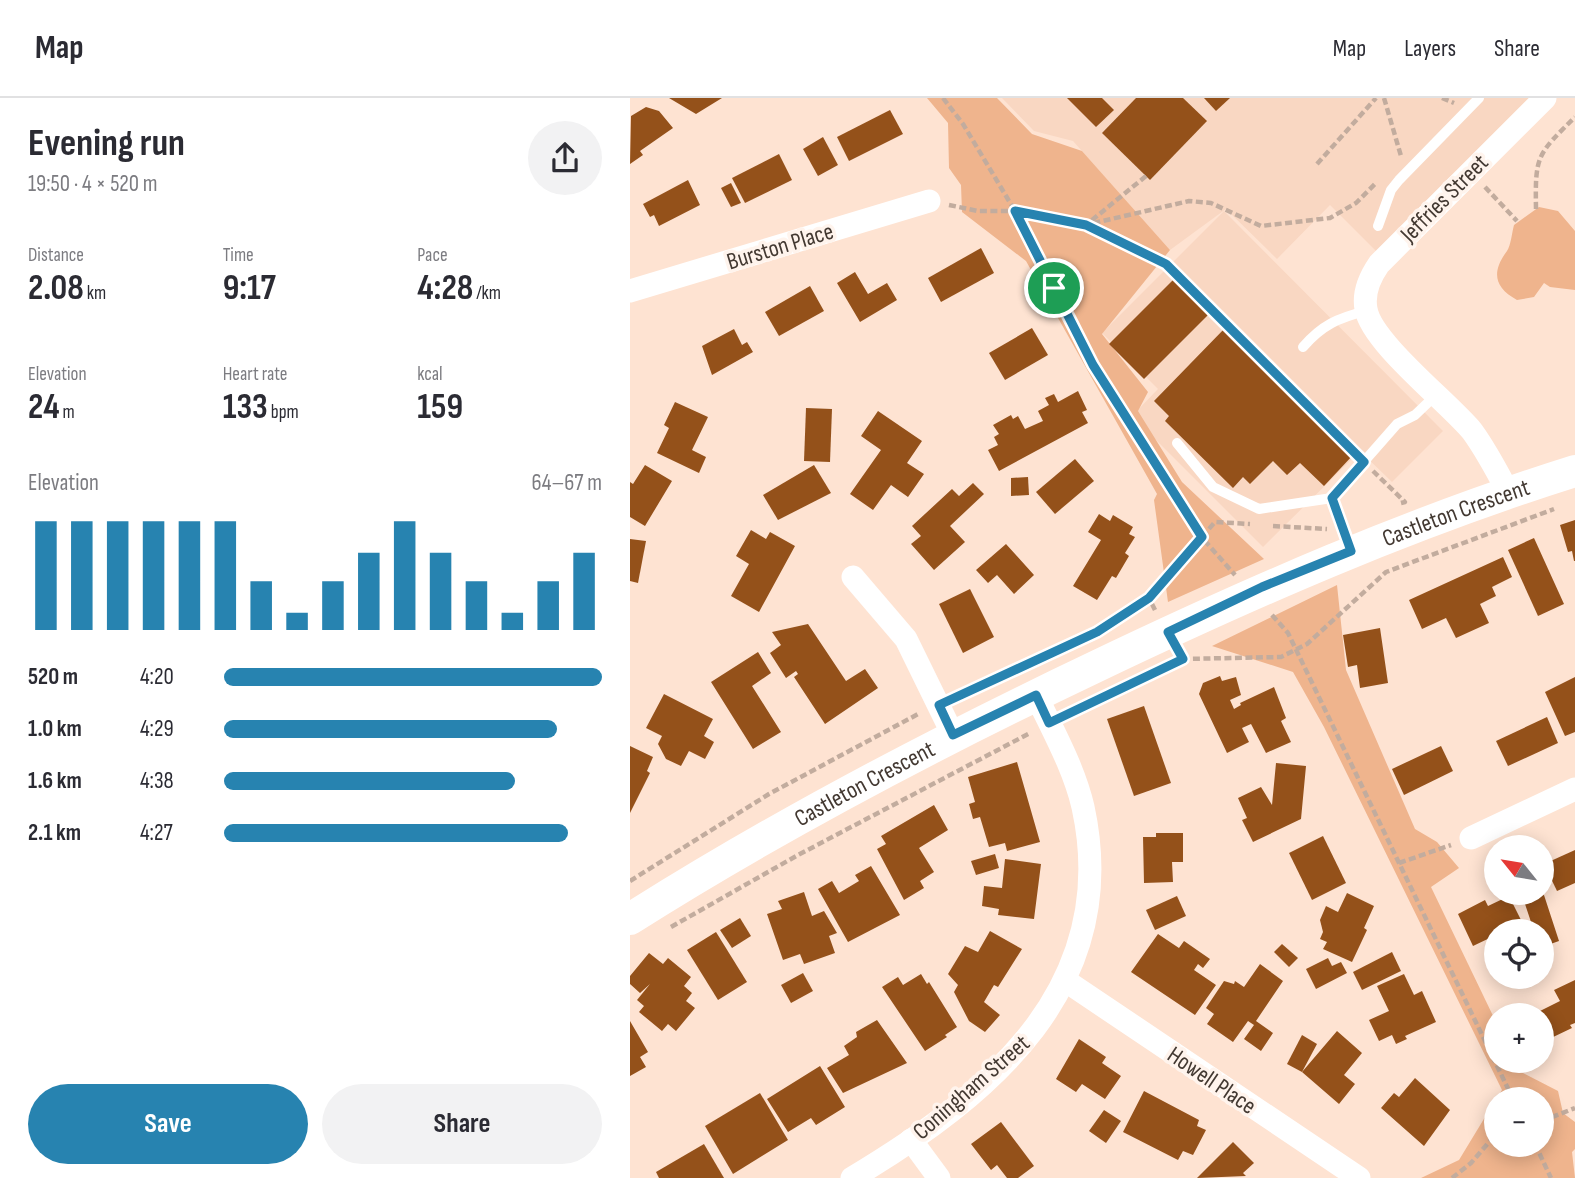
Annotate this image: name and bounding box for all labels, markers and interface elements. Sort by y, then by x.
text: Map [35,28,84,68]
text: Map [1333,34,1366,63]
text: Layers [1404,34,1456,63]
text: Share [1494,34,1540,63]
text: Evening run [28,121,185,166]
button: share [528,121,602,195]
street label: Jeffries Street [1394,148,1494,249]
text: 19:50 · 4 × 520 m [28,170,158,198]
street label: Burston Place [723,217,837,276]
text: Distance [28,244,84,267]
text: Time [223,244,254,267]
text: Pace [417,244,448,267]
pin [1024,258,1084,318]
text: 2.08 [28,267,84,310]
text: 9:17 [223,267,276,310]
text: 4:28 [417,267,473,310]
icon: arrive [1035,269,1073,307]
text: km [84,282,106,305]
text: /km [473,282,501,305]
text: Elevation [28,363,87,386]
text: Heart rate [223,363,288,386]
text: kcal [417,363,442,386]
text: 24 [28,386,59,429]
text: 133 [223,386,268,429]
text: 159 [417,386,463,429]
text: m [59,401,75,424]
text: bpm [268,401,299,424]
text: Elevation [28,469,99,497]
text: 64–67 m [531,469,602,497]
street label: Castleton Crescent [1378,473,1534,553]
text: 520 m [28,663,78,691]
text: 4:20 [140,663,174,691]
text: 1.0 km [28,715,82,743]
text: 4:29 [140,715,174,743]
street label: Castleton Crescent [789,734,940,833]
text: 1.6 km [28,767,82,795]
text: 4:38 [140,767,174,795]
text: 2.1 km [28,819,81,847]
text: 4:27 [140,819,173,847]
north arrow [1484,835,1554,905]
map controls [1484,835,1554,1157]
button: locate [1484,919,1554,989]
button: + [1484,1003,1554,1073]
street label: Coningham Street [907,1029,1036,1146]
street label: Howell Place [1162,1040,1262,1121]
button: Save [28,1084,308,1164]
button: Share [322,1084,602,1164]
button: − [1484,1087,1554,1157]

